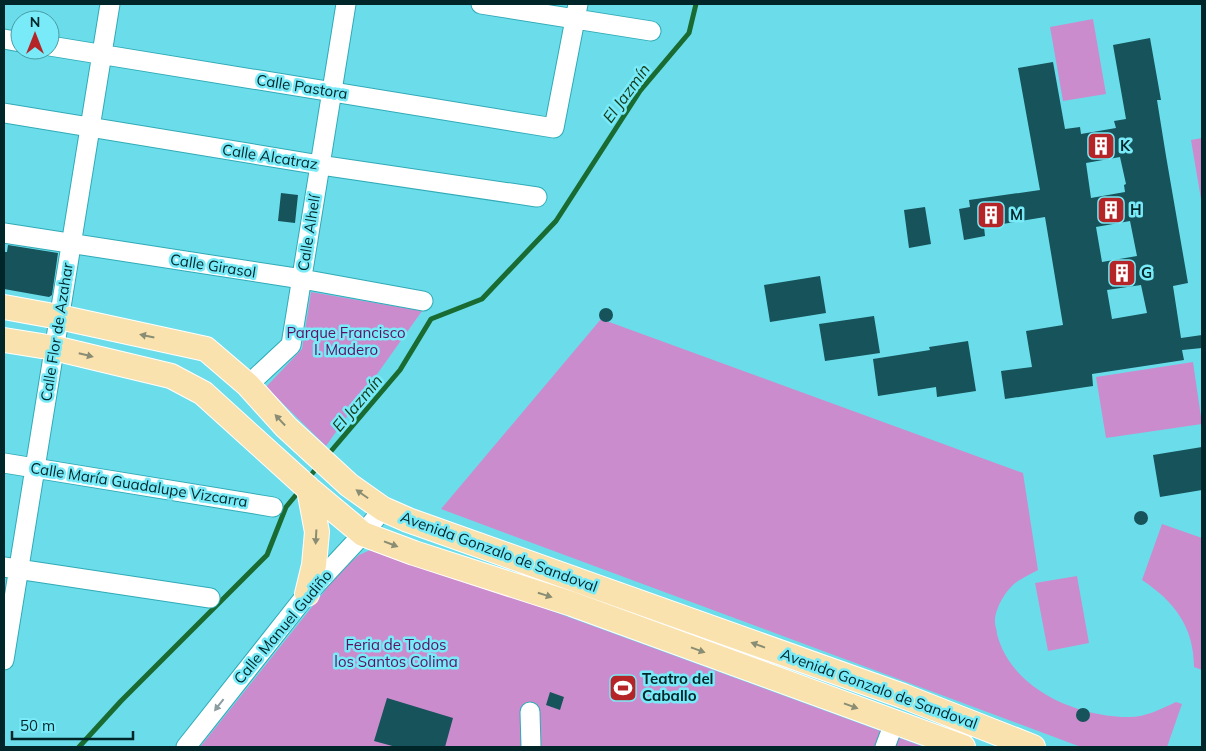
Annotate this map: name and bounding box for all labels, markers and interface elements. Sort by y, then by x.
north arrow [10,10,60,60]
text: N [30,13,40,31]
water label: El Jazmín [598,60,654,126]
street label: Calle Pastora [255,70,349,103]
building icon: K [1086,131,1116,161]
place label: K [1120,136,1131,155]
street label: Calle Alcatraz [221,140,319,173]
street label: Calle Alhelí [293,192,324,272]
building icon: H [1096,195,1126,225]
building icon: M [976,200,1006,230]
place label: H [1130,200,1142,219]
place label: M [1010,205,1023,224]
street label: Calle Girasol [169,249,257,282]
building icon: G [1107,258,1137,288]
street label: Calle Flor de Azahar [36,261,77,403]
place label: G [1141,263,1152,282]
park label: Parque Francisco I. Madero [286,323,406,359]
one-way arrow [140,332,155,340]
one-way arrow [79,352,94,360]
water label: El Jazmín [328,371,386,435]
one-way arrow [274,413,285,426]
street label: Calle María Guadalupe Vizcarra [29,458,249,511]
one-way arrow [355,489,368,499]
street label: Avenida Gonzalo de Sandoval [398,507,600,596]
one-way arrow [312,529,320,545]
one-way arrow [384,541,398,549]
street label: Calle Manuel Gudiño [229,566,336,687]
one-way arrow [538,592,553,600]
park label: Feria de Todos los Santos Colima [334,635,458,671]
one-way arrow [750,641,765,649]
street label: Avenida Gonzalo de Sandoval [778,644,980,733]
one-way arrow [691,646,706,654]
place label: Teatro del Caballo [642,669,714,705]
sports icon: Teatro del Caballo [608,673,638,703]
one-way arrow [214,698,225,711]
one-way arrow [844,702,859,710]
scale bar [12,708,134,740]
text: 50 m [20,716,55,735]

